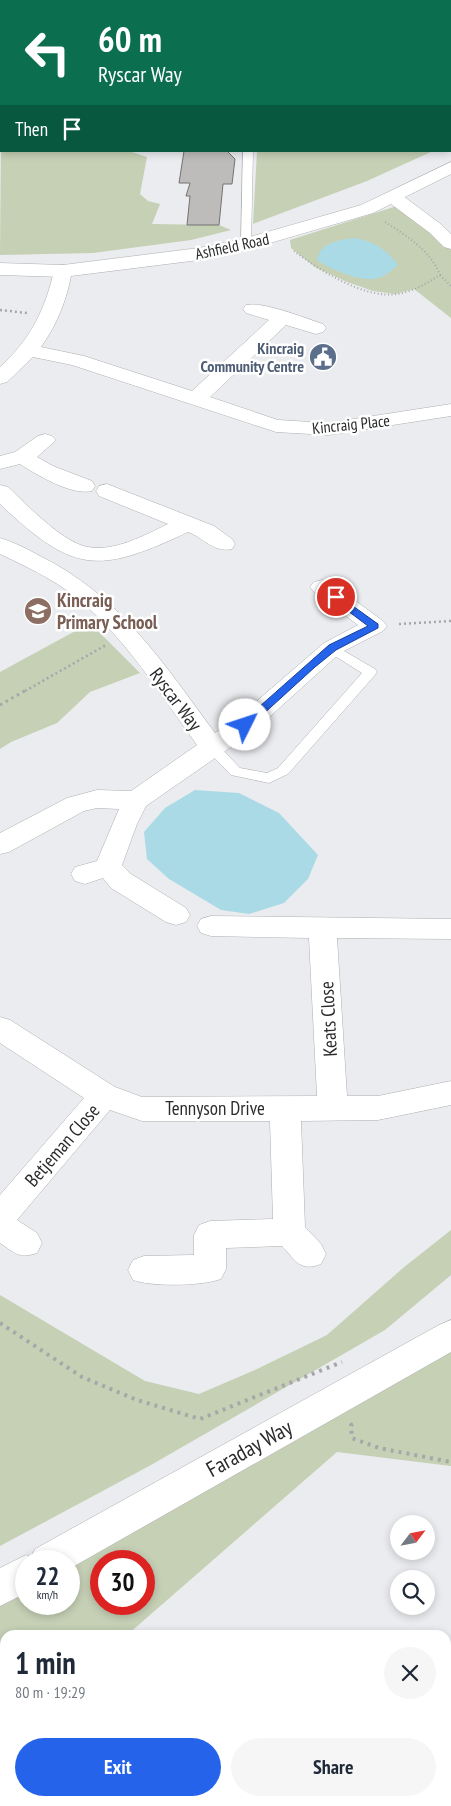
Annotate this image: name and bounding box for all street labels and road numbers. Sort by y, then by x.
street label: Ashfield Road [193,228,271,264]
street label: Kincraig Place [311,410,391,438]
street label: Ryscar Way [145,663,208,736]
street label: Keats Close [314,981,342,1057]
street label: Tennyson Drive [165,1096,265,1120]
street label: Betjeman Close [20,1099,105,1191]
street label: Faraday Way [201,1413,298,1483]

